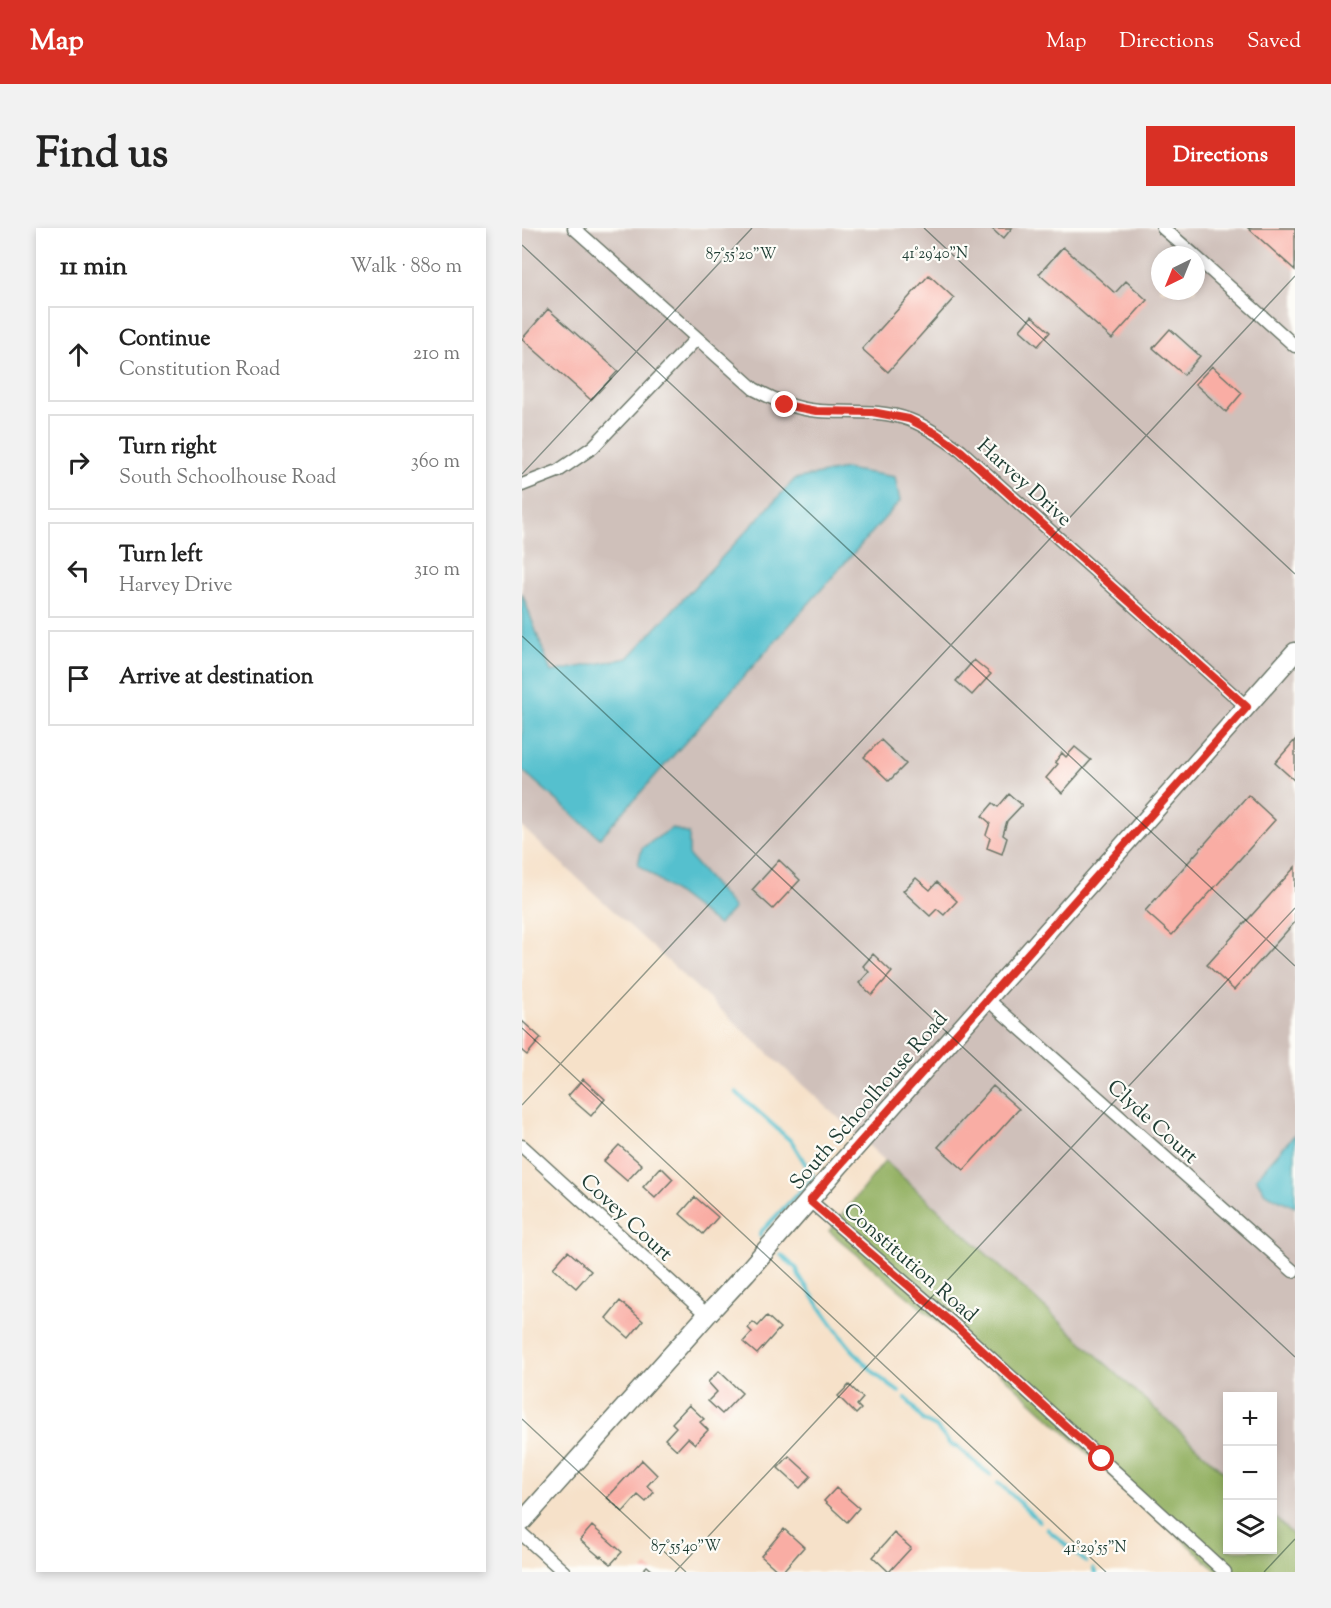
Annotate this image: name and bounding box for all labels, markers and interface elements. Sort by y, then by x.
text: Map [30,22,84,62]
text: Map [1046,27,1086,57]
text: Directions [1119,27,1214,57]
text: Saved [1247,27,1301,57]
text: Find us [36,126,168,186]
button: Directions [1146,126,1295,186]
text: 41°29'40"N [902,244,968,265]
text: 87°55'20"W [706,245,777,266]
north arrow [1151,246,1205,300]
text: 11 min [60,249,127,286]
text: Walk · 880 m [350,253,462,282]
text: Continue [119,324,210,356]
icon: ahead [62,338,95,371]
text: 210 m [413,340,460,369]
text: Constitution Road [119,356,280,385]
route end [771,391,797,417]
text: Turn right [119,432,216,464]
street label: Harvey Drive [969,432,1078,535]
icon: right [62,446,95,479]
text: 360 m [411,448,460,477]
text: South Schoolhouse Road [119,464,336,493]
text: Turn left [119,540,202,572]
icon: left [62,554,95,587]
text: 310 m [414,556,460,585]
text: Harvey Drive [119,572,233,601]
icon: arrive [62,662,95,695]
text: Arrive at destination [119,662,314,694]
street label: South Schoolhouse Road [783,1005,956,1197]
street label: Clyde Court [1099,1073,1204,1172]
street label: Covey Court [573,1168,679,1269]
street label: Constitution Road [836,1197,984,1330]
map controls [1223,1392,1277,1554]
button: + [1223,1392,1277,1446]
route start [1088,1445,1114,1471]
button: − [1223,1446,1277,1500]
button: layers [1223,1500,1277,1554]
text: 87°55'40"W [651,1537,721,1558]
text: 41°29'55"N [1063,1538,1127,1559]

